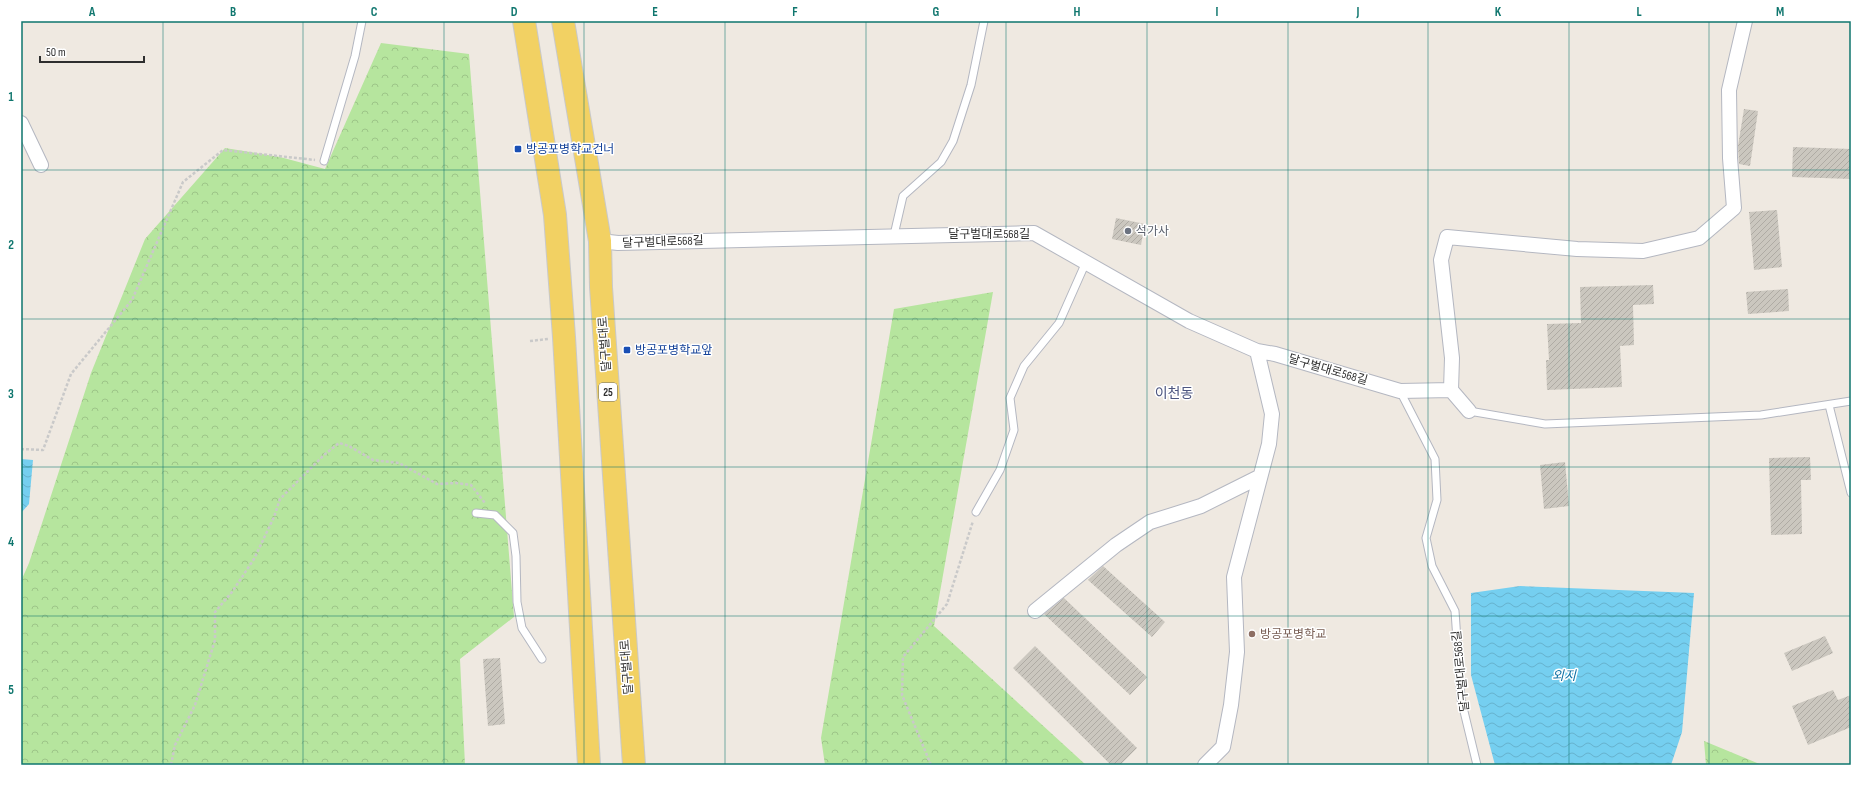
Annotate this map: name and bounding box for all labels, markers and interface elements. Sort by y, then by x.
text: A [88,4,96,20]
text: B [230,4,236,20]
text: C [371,4,378,20]
text: D [511,4,518,20]
text: E [652,4,658,20]
text: F [792,4,798,20]
text: G [933,4,940,20]
text: H [1074,4,1081,20]
text: I [1216,4,1219,20]
text: J [1356,4,1360,20]
text: K [1495,4,1502,20]
text: L [1636,4,1642,20]
text: M [1776,4,1784,20]
scale bar [40,38,144,64]
text: 50 m [46,45,66,60]
text: 1 [8,89,14,105]
place label: 방공포병학교건너 [526,142,614,157]
marker: 방공포병학교건너 [513,144,523,154]
place label: 석가사 [1136,224,1169,239]
marker: 석가사 [1123,226,1133,236]
street label: 달구벌대로568길 [948,227,1030,242]
street label: 달구벌대로568길 [622,233,704,251]
text: 2 [8,237,14,253]
street label: 달구벌대로 [596,316,614,372]
place label: 방공포병학교앞 [635,343,712,358]
marker: 방공포병학교앞 [622,345,632,355]
street label: 달구벌대로568길 [1287,352,1369,388]
road number: 25 [599,383,617,401]
district label: 이천동 [1155,385,1193,402]
text: 3 [8,386,14,402]
text: 4 [8,534,14,550]
place label: 방공포병학교 [1260,627,1326,642]
marker: 방공포병학교 [1247,629,1257,639]
street label: 달구벌대로568길 [1449,630,1473,712]
street label: 달구벌대로 [618,639,636,695]
water label: 외지 [1552,668,1577,684]
text: 5 [8,682,14,698]

